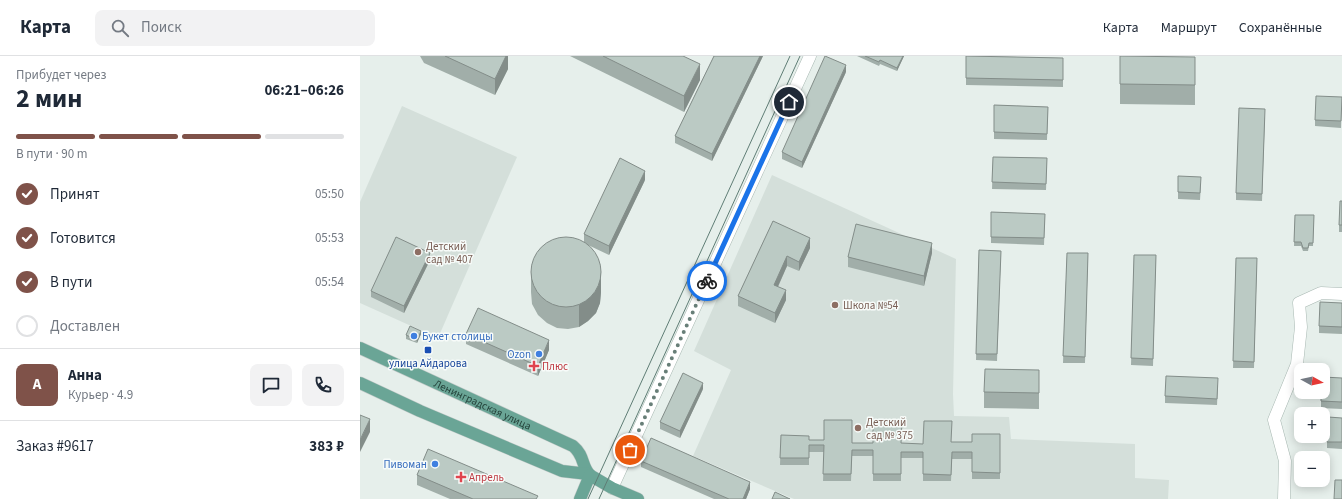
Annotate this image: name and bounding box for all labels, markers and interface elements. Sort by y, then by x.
search box [95,10,375,46]
text: Карта [20,14,71,41]
icon: search [109,17,131,39]
text: Поиск [141,17,182,38]
text: Карта [1103,18,1139,38]
text: Маршрут [1161,18,1217,38]
text: Сохранённые [1239,18,1322,38]
text: Прибудет через [16,66,106,84]
text: 2 мин [16,80,82,117]
text: 06:21–06:26 [264,80,344,101]
pin [772,85,806,119]
icon: home [778,91,800,113]
text: В пути · 90 m [16,145,88,163]
icon: check [16,183,38,205]
text: Принят [50,184,100,205]
text: 05:50 [315,185,344,203]
icon: check [16,227,38,249]
text: Готовится [50,228,116,249]
text: 05:53 [315,229,344,247]
place label: Детский сад № 407 [426,239,473,267]
marker: Детский сад № 407 [413,247,423,257]
courier [687,261,727,301]
icon: bike [696,270,718,292]
icon: check [16,271,38,293]
text: В пути [50,272,93,293]
text: 05:54 [315,273,344,291]
place label: Школа №54 [843,298,899,313]
marker: Школа №54 [830,300,840,310]
text: Доставлен [50,316,120,337]
place label: Букет столицы [422,329,493,344]
marker: Букет столицы [409,331,419,341]
marker: улица Айдарова [423,345,433,355]
place label: Ozon [507,347,531,362]
marker: Ozon [534,349,544,359]
place label: улица Айдарова [389,356,467,371]
place label: Плюс [542,359,568,374]
marker: Плюс [529,361,539,371]
north arrow [1294,363,1330,399]
map controls [1294,363,1330,487]
button: chat [250,364,292,406]
button: phone [302,364,344,406]
text: Анна [68,365,102,386]
text: А [33,374,41,395]
street label: Ленинградская улица [432,376,534,433]
text: Курьер · 4.9 [68,386,133,404]
button: + [1294,407,1330,443]
place label: Детский сад № 375 [866,415,913,443]
marker: Детский сад № 375 [853,423,863,433]
pin [613,433,647,467]
text: Заказ #9617 [16,436,94,457]
text: 383 ₽ [309,436,344,457]
icon: bag [619,439,641,461]
button: − [1294,451,1330,487]
place label: Пивоман [383,457,427,472]
marker: Пивоман [430,459,440,469]
place label: Апрель [469,470,504,485]
marker: Апрель [456,472,466,482]

